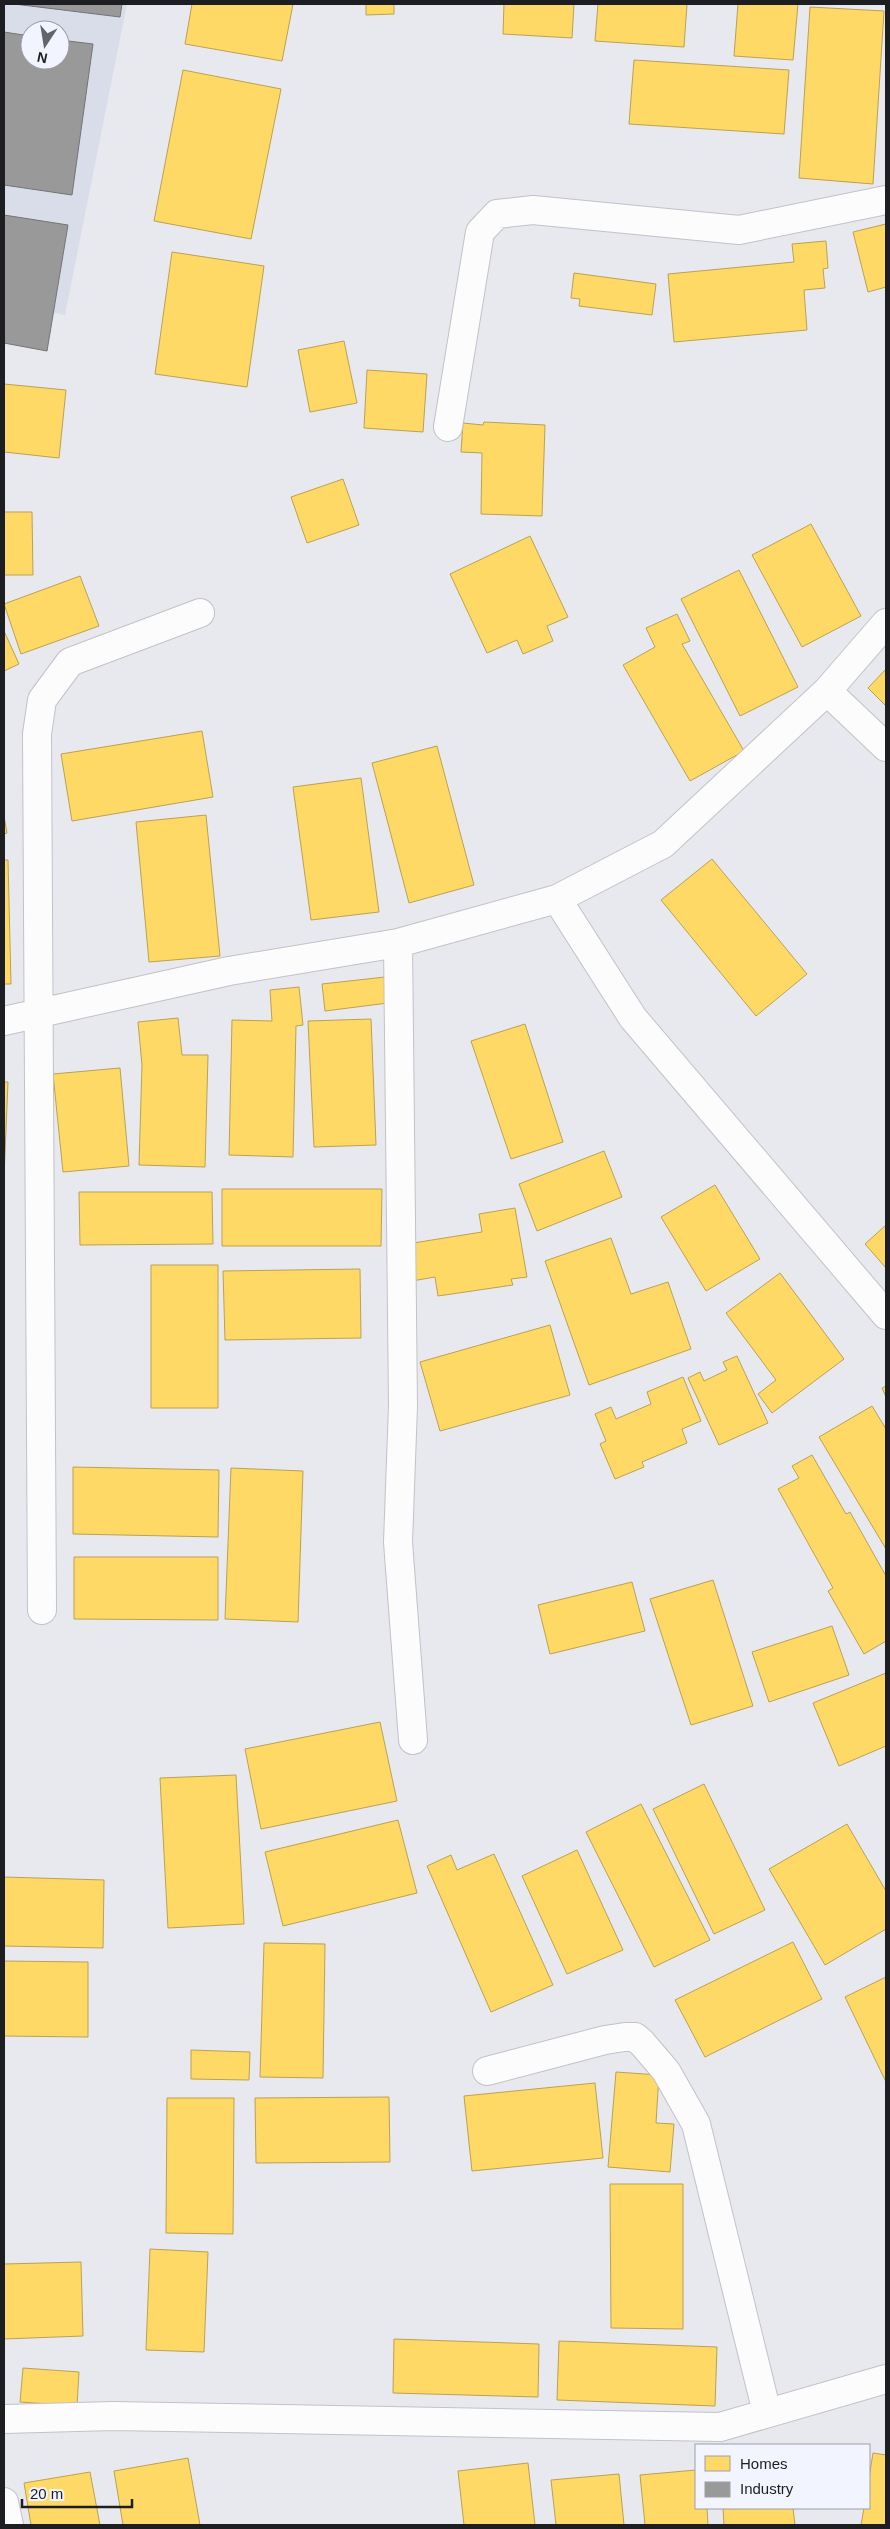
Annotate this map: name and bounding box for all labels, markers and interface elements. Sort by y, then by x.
north arrow [20,20,70,70]
text: N [36,49,49,67]
legend [695,2444,870,2509]
text: Homes [740,2455,788,2472]
scale bar [22,2476,132,2508]
text: Industry [740,2480,794,2497]
text: 20 m [30,2485,63,2502]

